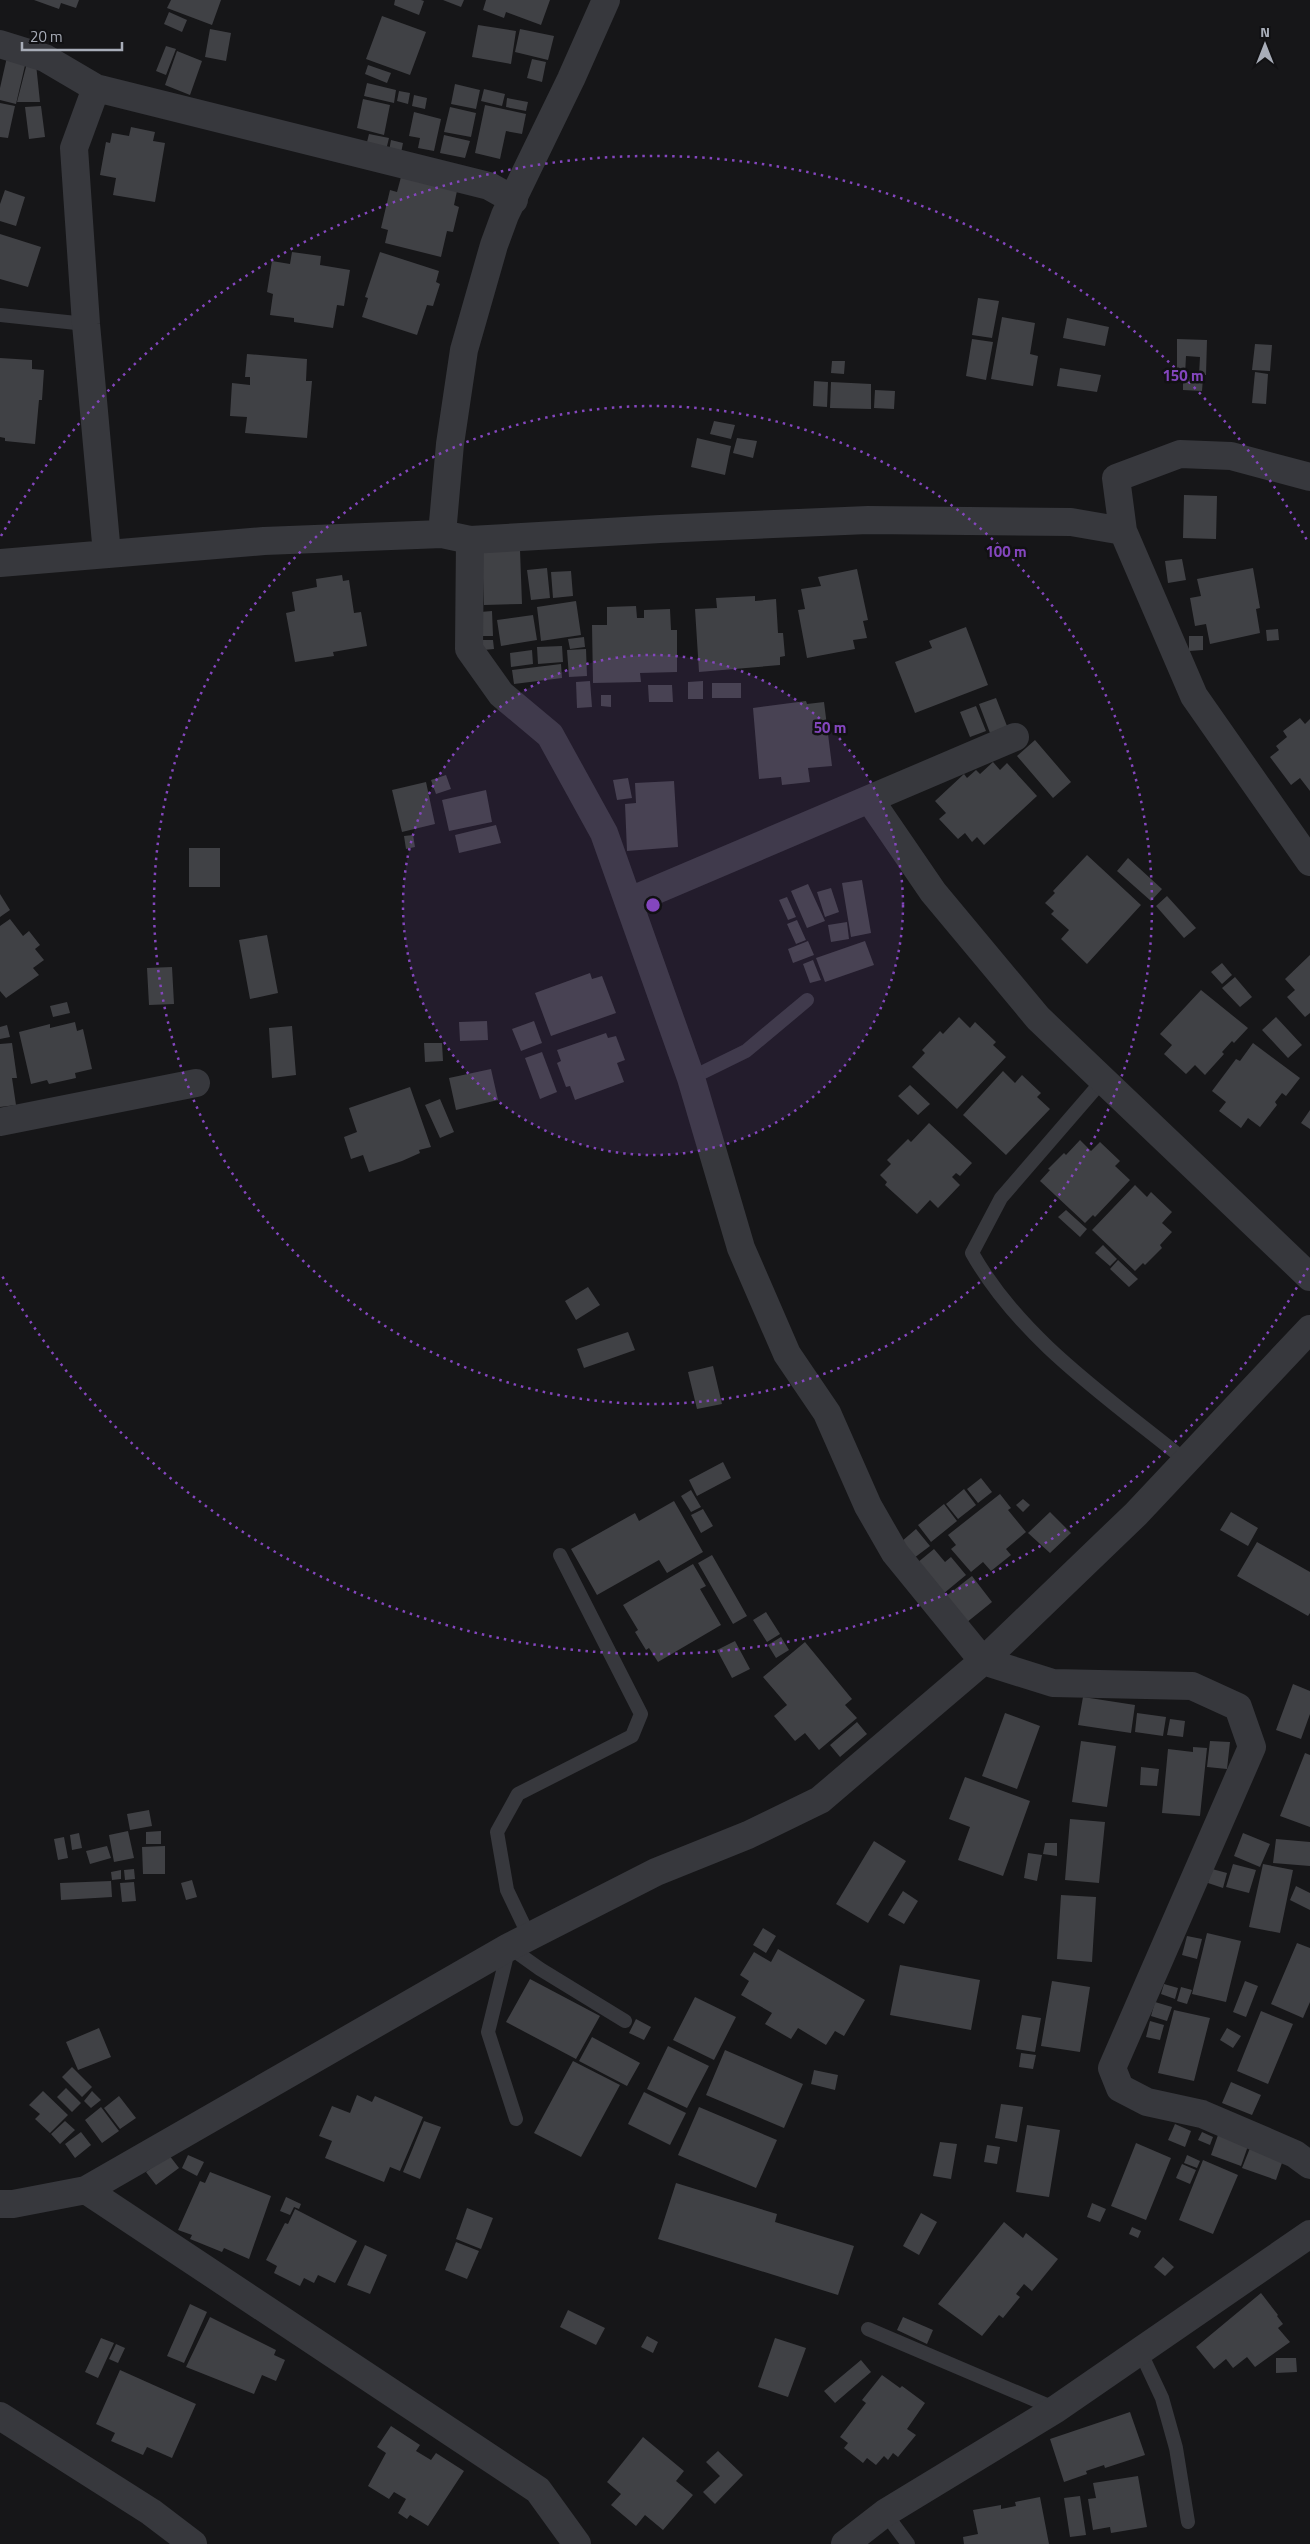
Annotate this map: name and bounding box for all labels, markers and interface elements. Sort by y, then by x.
scale bar [22,20,122,52]
north arrow [1240,20,1290,70]
text: N [1260,21,1270,42]
text: 20 m [30,25,63,48]
text: 150 m [1162,364,1204,387]
text: 100 m [985,540,1027,563]
text: 50 m [814,716,846,739]
centre of rings [644,896,662,914]

